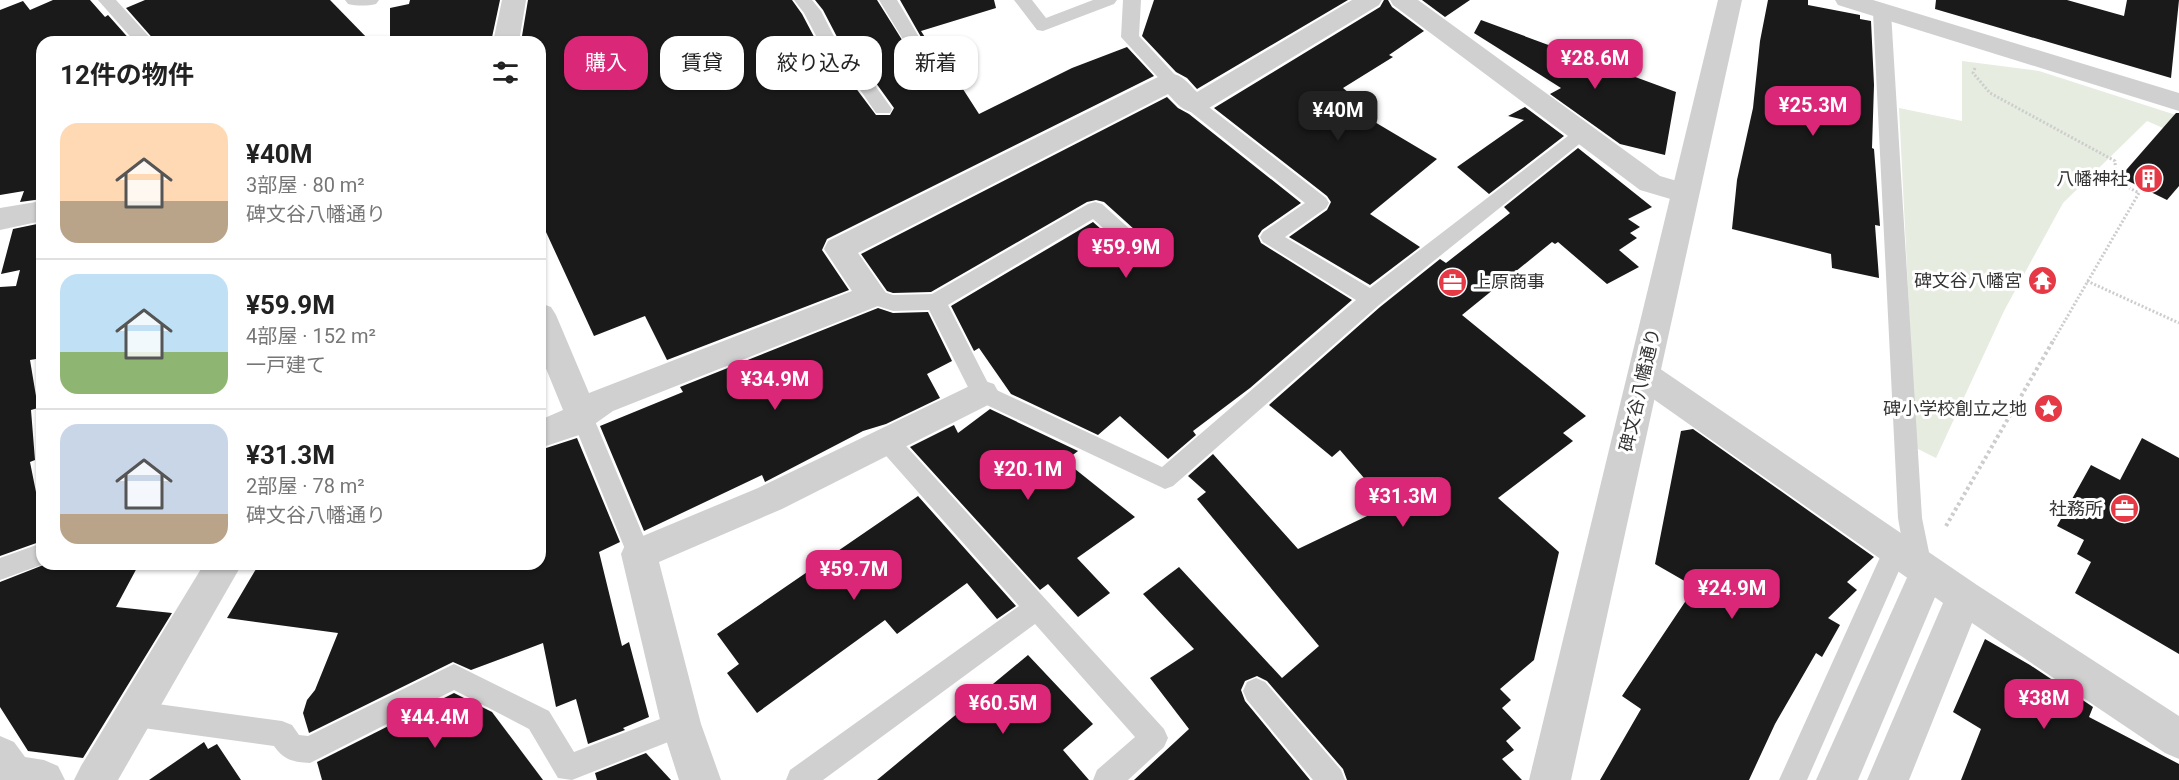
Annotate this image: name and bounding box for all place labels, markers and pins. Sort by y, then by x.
pin: ¥28.6M [1546,39,1644,90]
pin: ¥25.3M [1764,86,1862,137]
pin: ¥40M [1302,91,1374,142]
building icon: 八幡神社 [2133,163,2165,195]
place label: 八幡神社 [2056,168,2128,189]
pin: ¥59.9M [1077,228,1175,279]
temple icon: 碑文谷八幡宮 [2027,265,2059,297]
office icon: 上原商事 [1436,266,1468,298]
place label: 碑文谷八幡宮 [1914,270,2022,291]
place label: 上原商事 [1473,271,1545,292]
pin: ¥34.9M [726,360,824,411]
place icon: 碑小学校創立之地 [2032,393,2064,425]
place label: 碑小学校創立之地 [1883,398,2027,419]
pin: ¥20.1M [979,450,1077,501]
pin: ¥31.3M [1354,477,1452,528]
office icon: 社務所 [2108,493,2140,525]
place label: 社務所 [2049,498,2103,519]
pin: ¥59.7M [805,550,903,601]
pin: ¥24.9M [1683,569,1781,620]
pin: ¥38M [2008,679,2080,730]
pin: ¥60.5M [954,684,1052,735]
pin: ¥44.4M [386,698,484,749]

